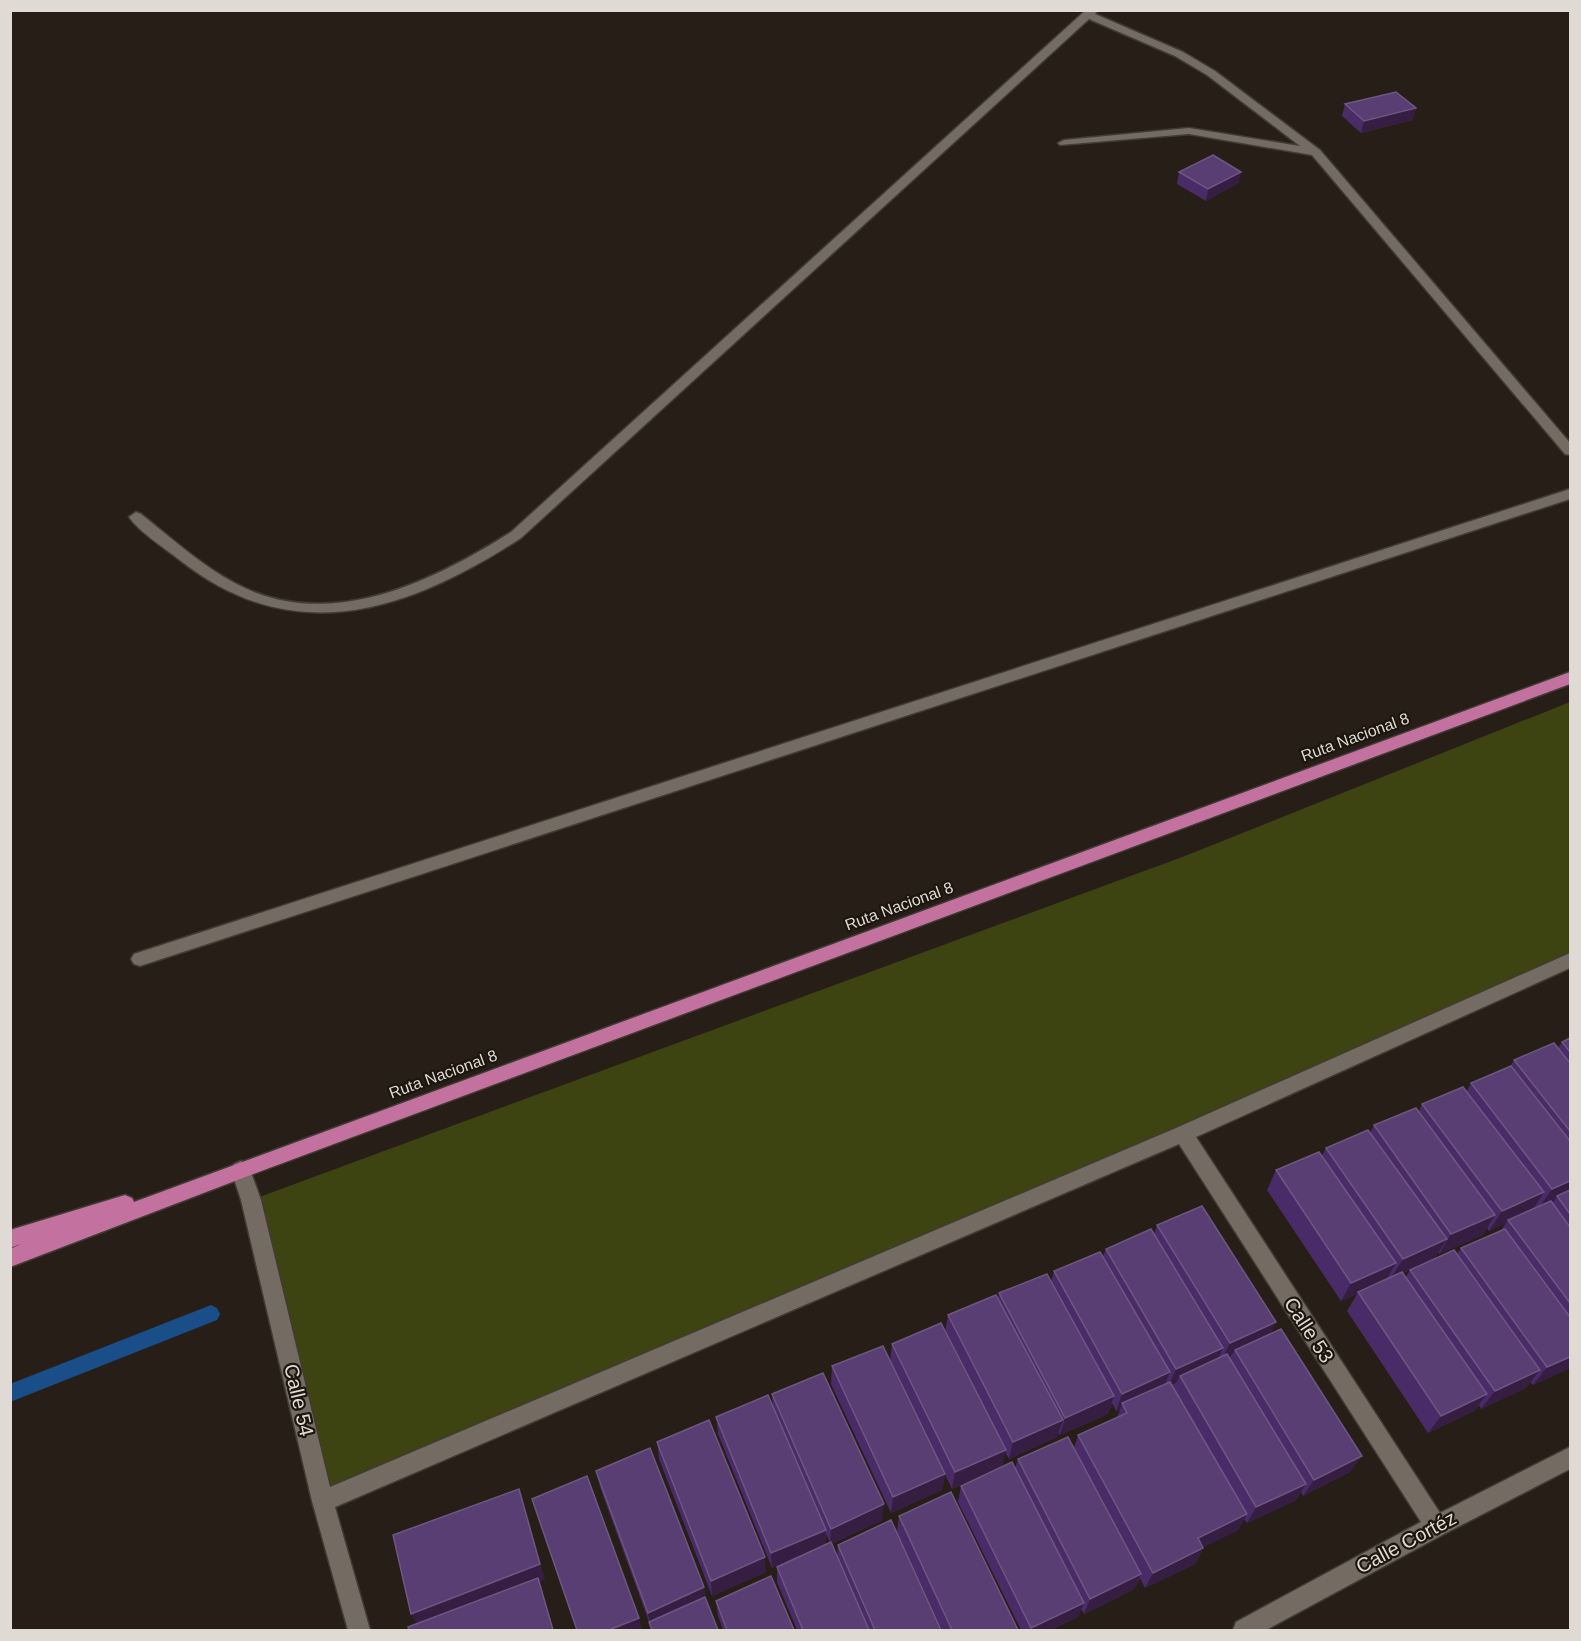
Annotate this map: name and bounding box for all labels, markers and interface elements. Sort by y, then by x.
street label: Ruta Nacional 8 [1299,710,1411,764]
street label: Ruta Nacional 8 [843,879,955,933]
street label: Ruta Nacional 8 [387,1047,499,1101]
street label: Calle 53 [1280,1293,1338,1367]
street label: Calle 54 [280,1362,318,1438]
street label: Calle Cortéz [1352,1506,1460,1578]

